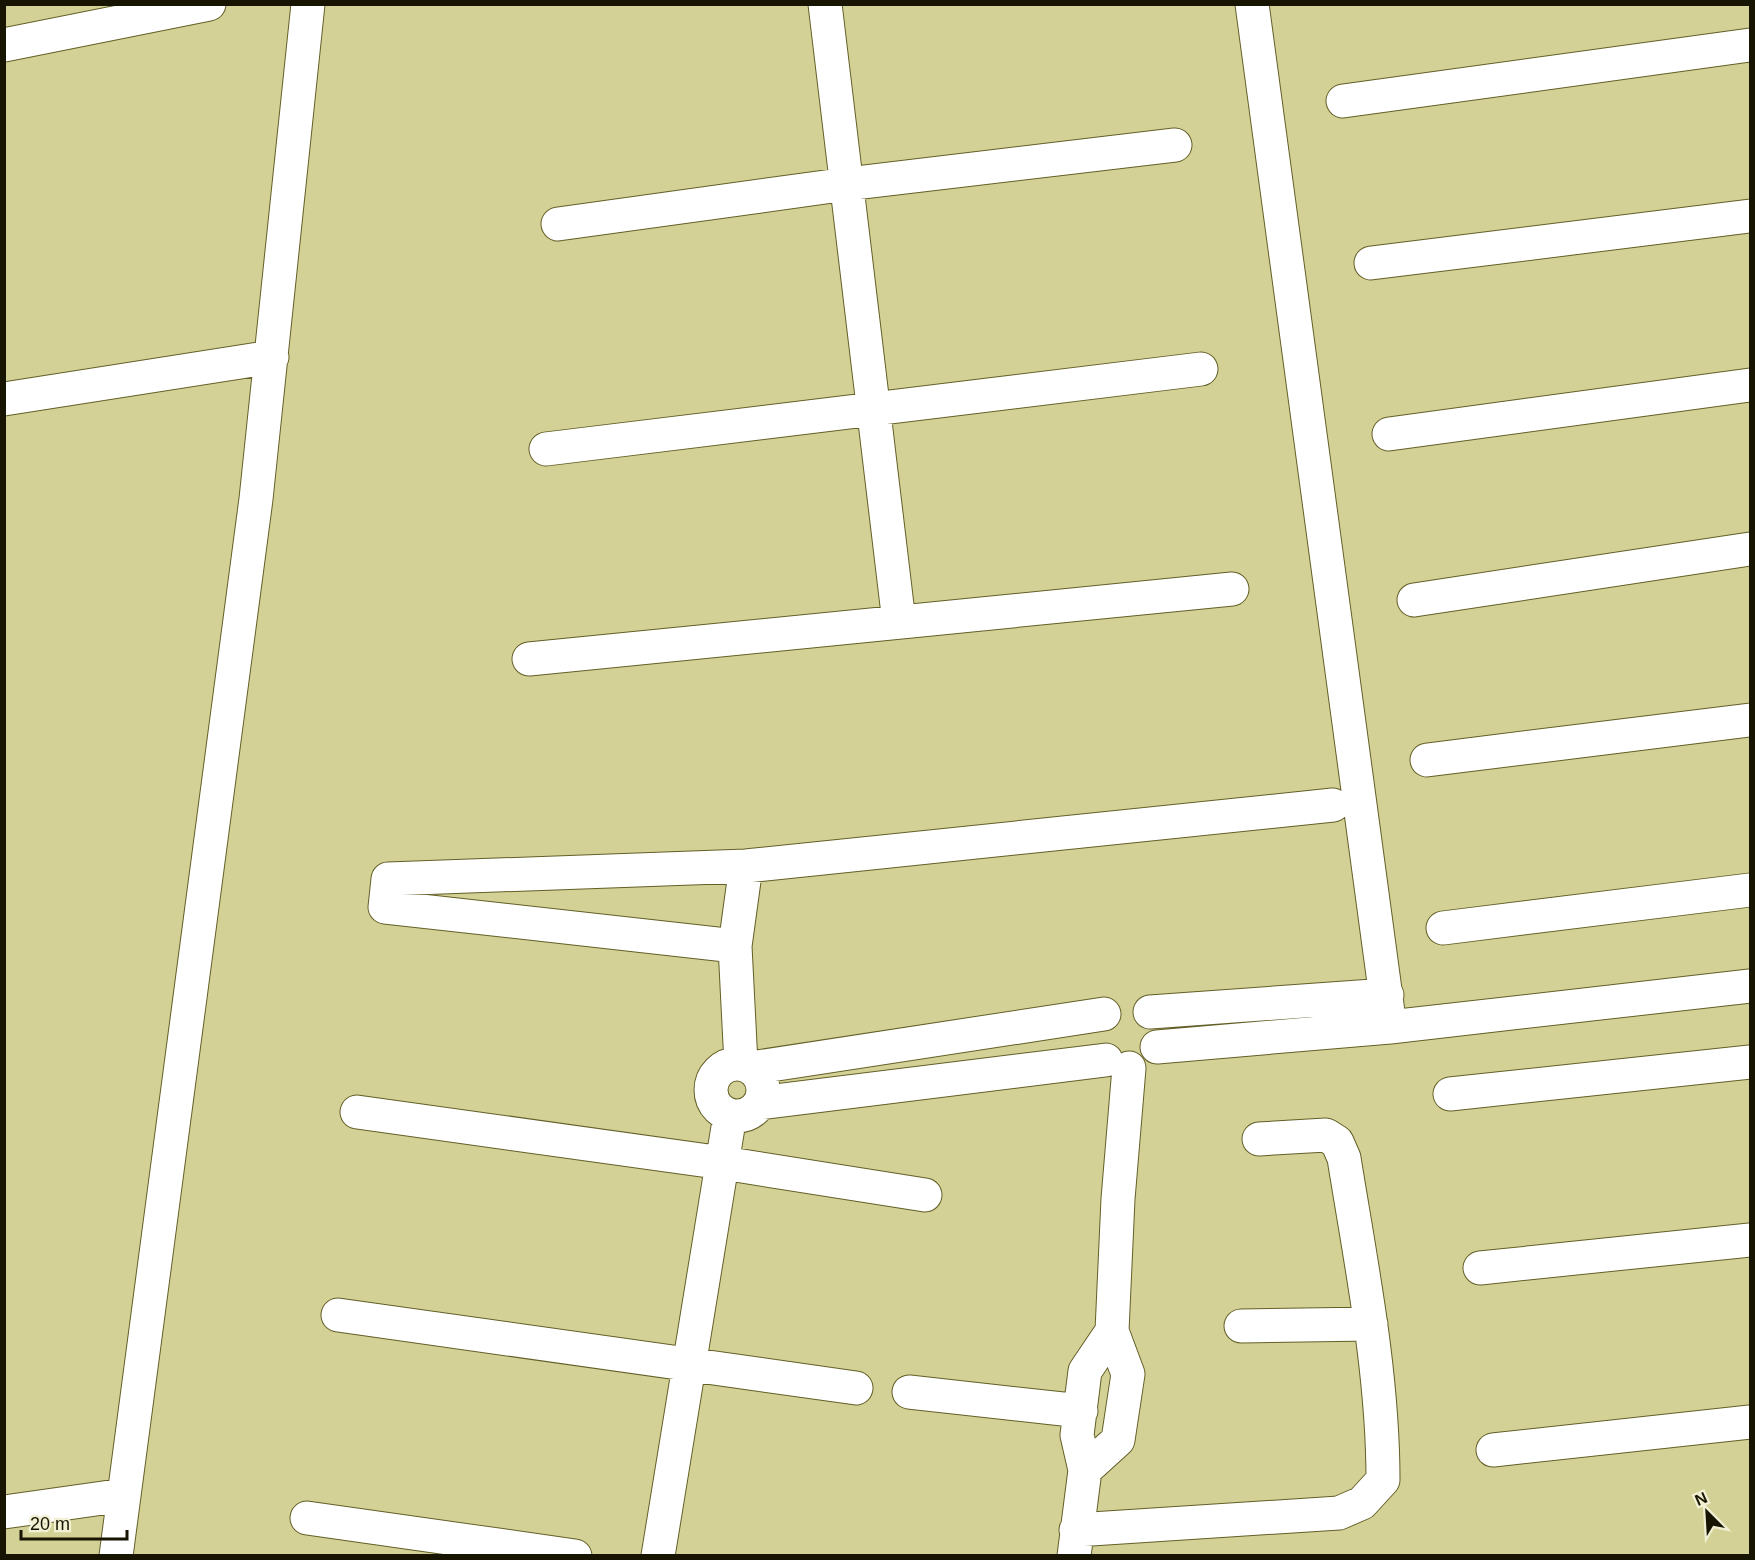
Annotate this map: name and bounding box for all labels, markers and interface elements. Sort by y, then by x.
north arrow [1677,1482,1737,1542]
text: N [1692,1489,1710,1509]
scale bar [21,1503,128,1541]
text: 20 m [30,1514,70,1534]

